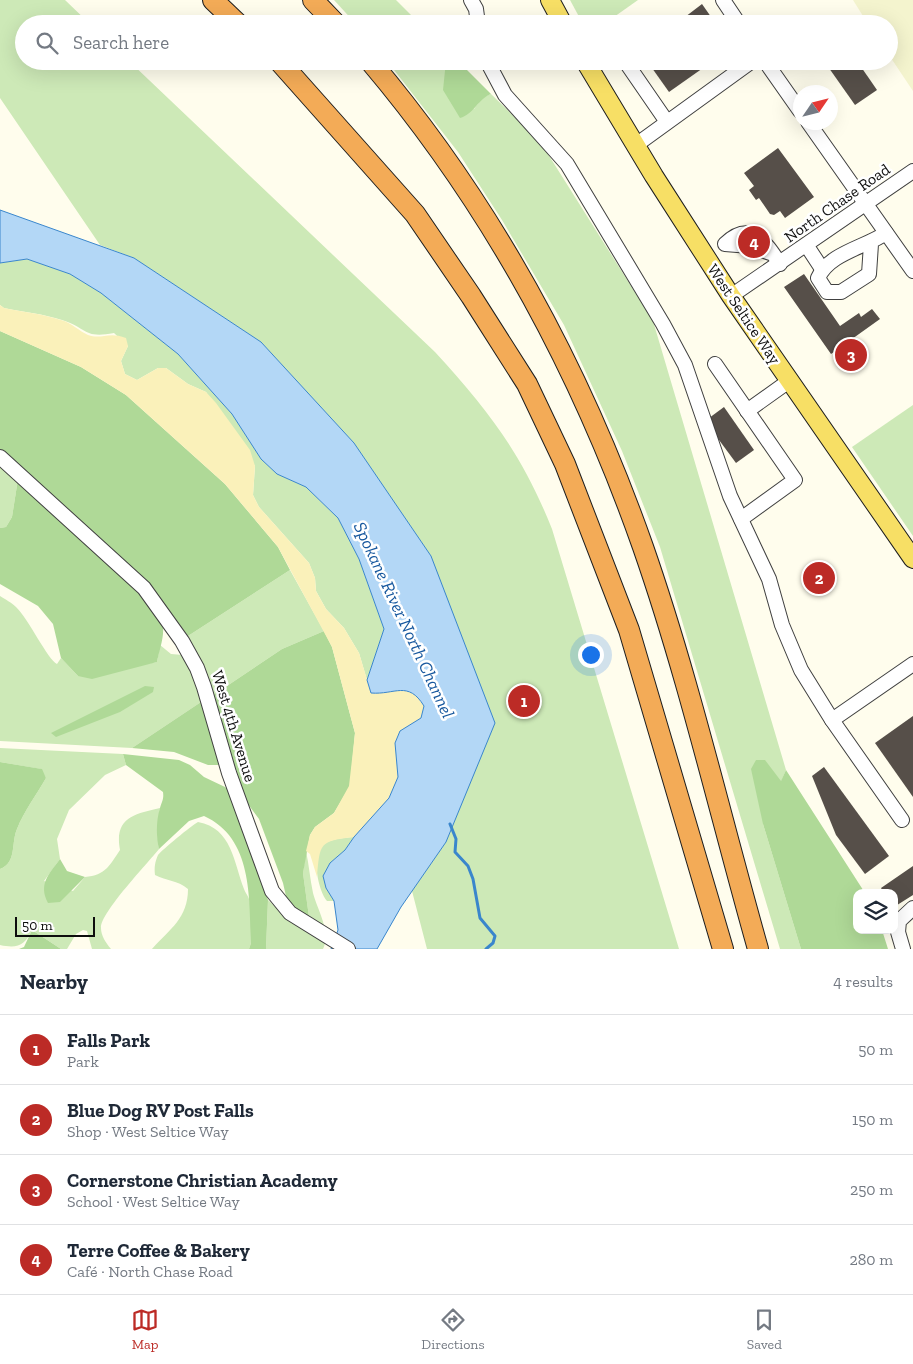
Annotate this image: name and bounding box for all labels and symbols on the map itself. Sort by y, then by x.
north arrow [793,85,838,130]
street label: North Chase Road [781,159,894,246]
pin: 4 [738,223,770,261]
street label: West Seltice Way [703,260,785,368]
pin: 3 [835,336,867,374]
water label: Spokane River North Channel [349,518,459,722]
pin: 2 [803,559,835,597]
your location [578,642,604,668]
street label: West 4th Avenue [208,668,260,784]
pin: 1 [508,682,540,720]
scale bar [15,914,95,937]

